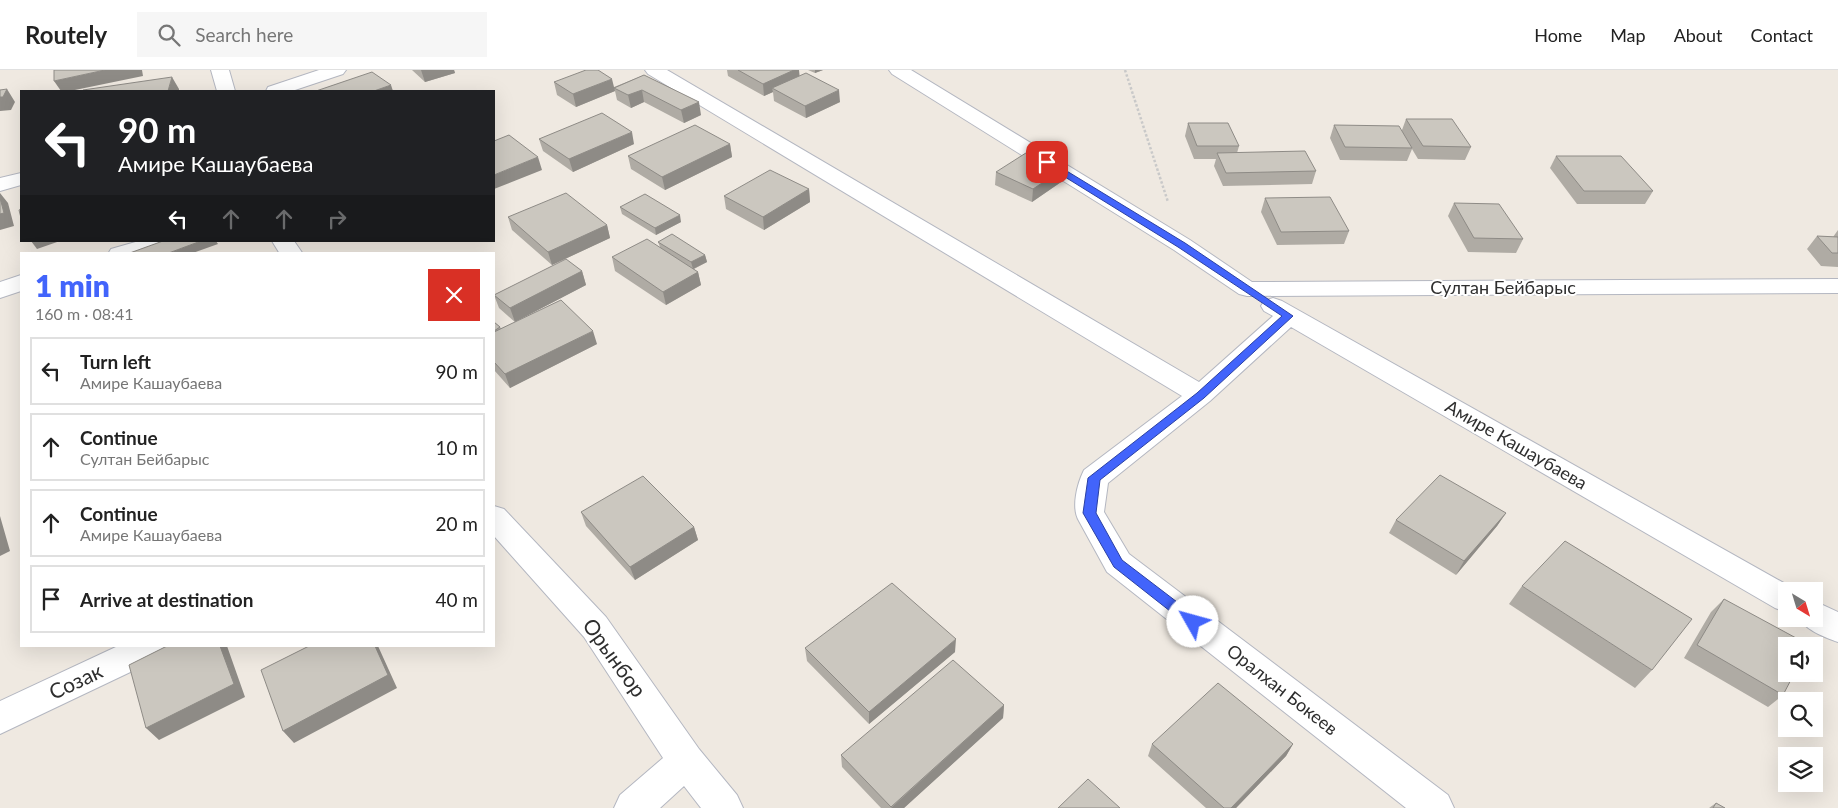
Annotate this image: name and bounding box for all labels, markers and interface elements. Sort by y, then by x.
search box [137,12,487,57]
text: Routely [25,20,107,49]
icon: search [155,21,183,49]
text: Search here [195,23,293,46]
text: Home [1534,24,1582,46]
text: Map [1610,24,1646,46]
text: About [1674,24,1723,46]
text: Contact [1751,24,1813,46]
text: 90 m [118,108,196,150]
icon: left [35,110,100,175]
pin [1026,141,1068,183]
icon: arrive [1033,148,1061,176]
text: Амире Кашаубаева [118,150,313,177]
icon: left [164,205,192,233]
icon: ahead [217,205,245,233]
icon: ahead [270,205,298,233]
icon: right [323,205,351,233]
text: 1 min [35,267,110,303]
button: close [428,269,480,321]
street label: Султан Бейбарыс [1430,276,1576,298]
text: 160 m · 08:41 [35,304,134,323]
text: Turn left [80,350,151,373]
icon: left [37,357,65,385]
text: 90 m [435,360,478,383]
text: Амире Кашаубаева [80,373,222,392]
street label: Амире Кашаубаева [1442,395,1591,494]
text: Continue [80,426,158,449]
icon: ahead [37,433,65,461]
text: 10 m [435,436,478,459]
text: Султан Бейбарыс [80,449,209,468]
text: Continue [80,502,158,525]
icon: ahead [37,509,65,537]
text: 20 m [435,512,478,535]
text: Амире Кашаубаева [80,525,222,544]
north arrow [1778,582,1822,628]
map controls [1778,582,1823,792]
icon: arrive [37,585,65,613]
text: Arrive at destination [80,588,253,611]
text: 40 m [435,588,478,611]
position arrow [1166,595,1218,647]
street label: Орынбор [578,613,652,701]
button: sound [1778,637,1823,682]
street label: Оралхан Бокеев [1223,639,1342,739]
street label: Созак [45,657,106,704]
button: search [1778,692,1823,737]
button: layers [1778,747,1823,792]

